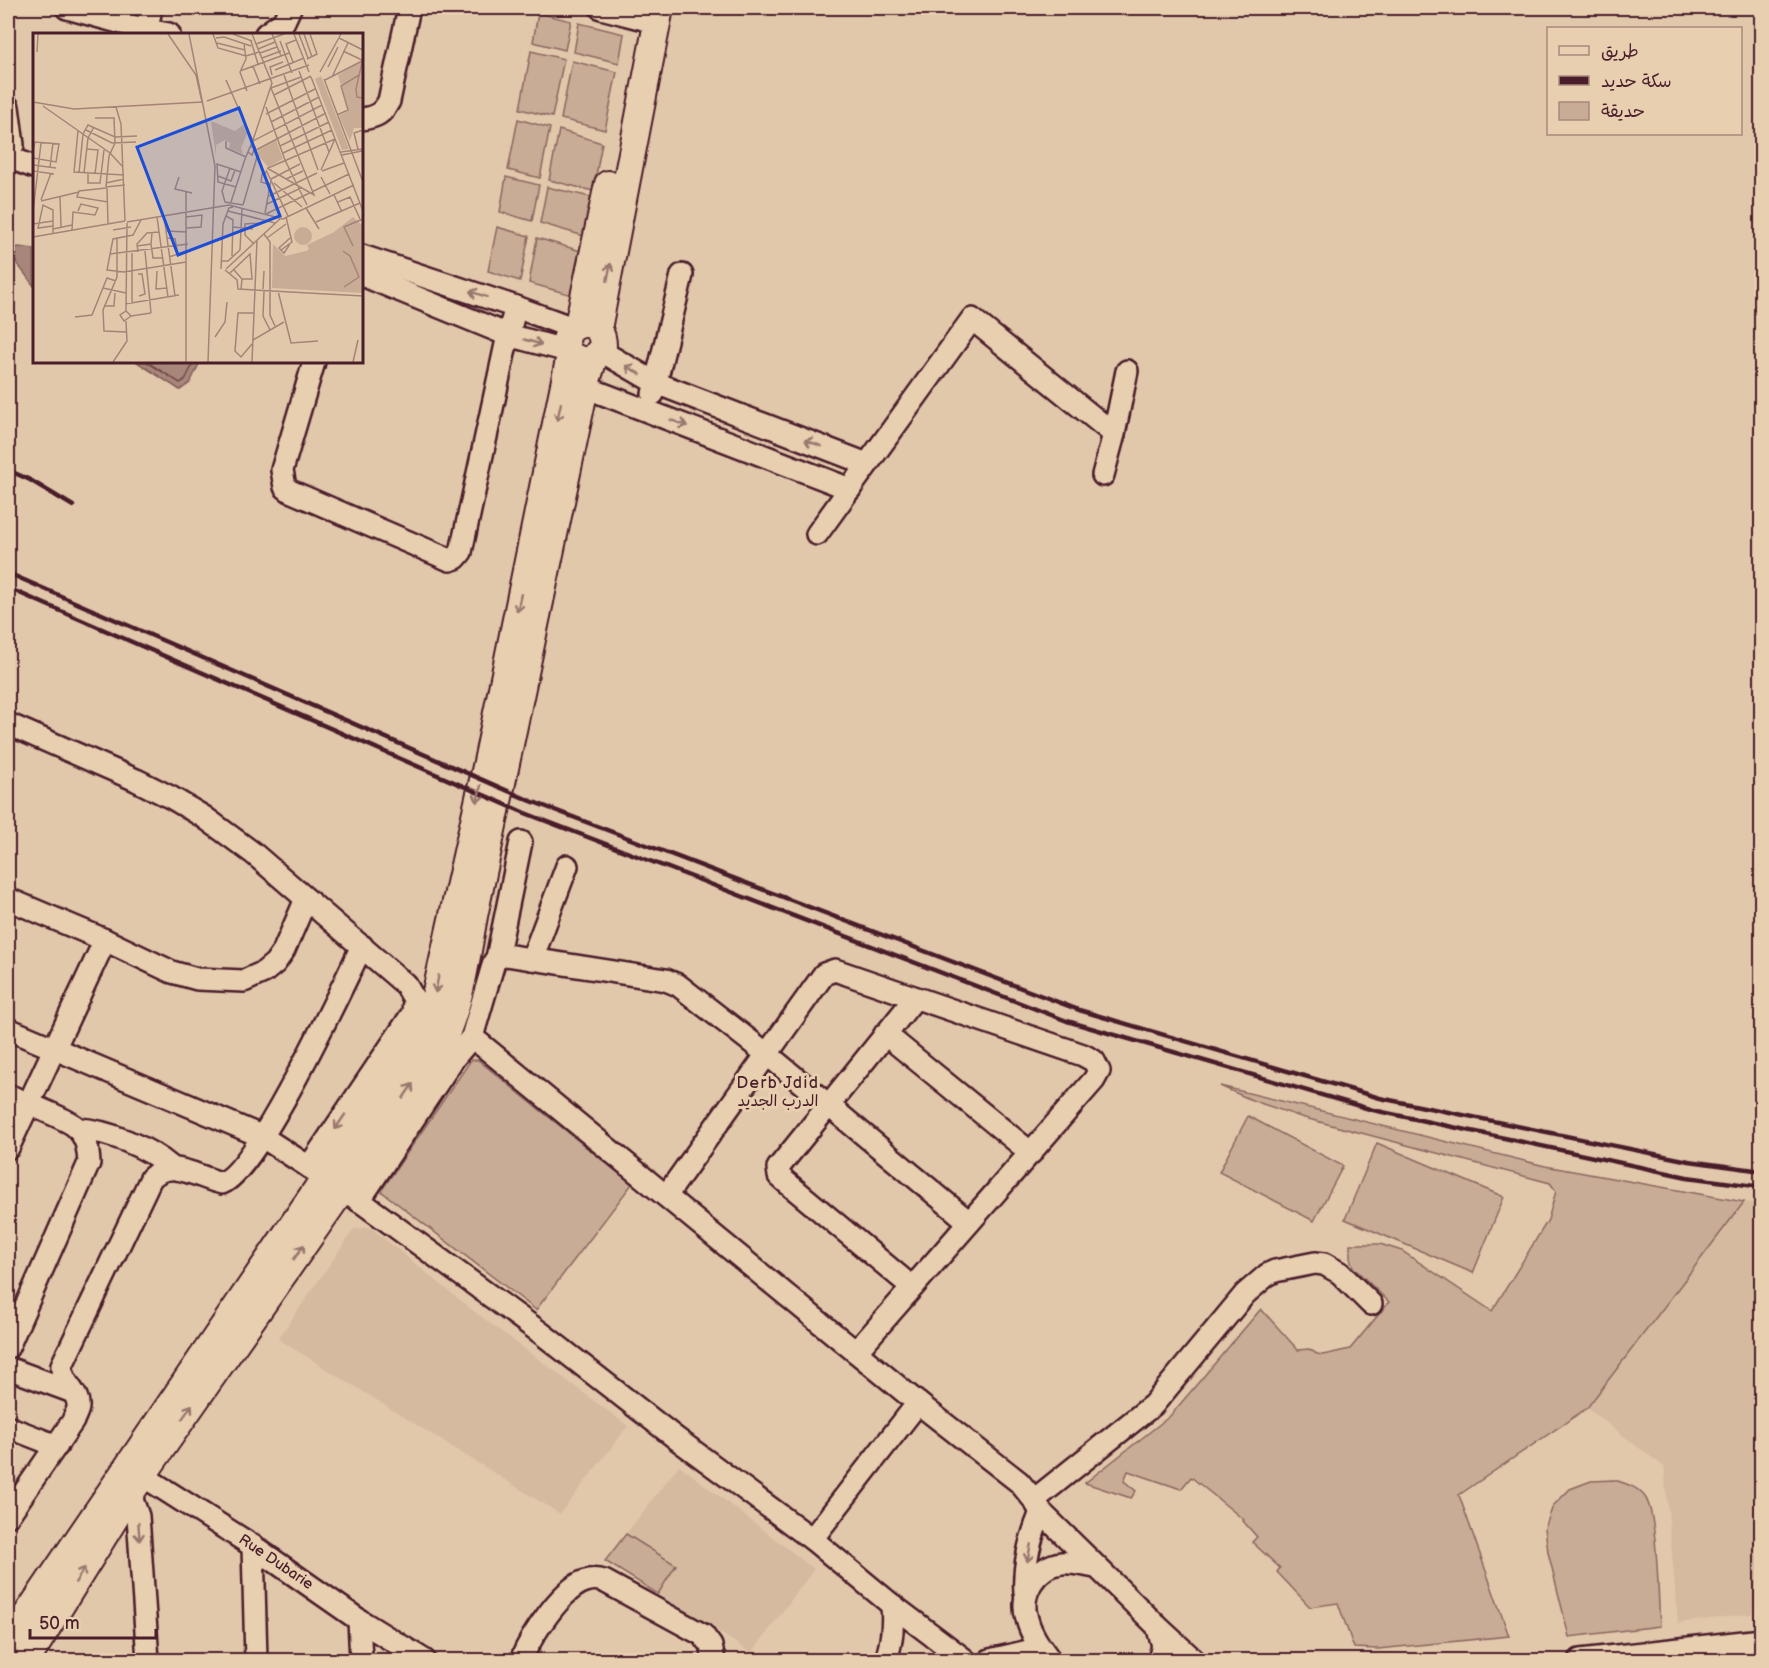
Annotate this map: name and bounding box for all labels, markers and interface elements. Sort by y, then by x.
legend [1547,27,1742,135]
inset map [33,33,363,363]
text: طريق [1601,41,1639,62]
text: سكة حديد [1601,71,1672,92]
text: حديقة [1601,101,1645,122]
one-way arrow [604,262,615,282]
one-way arrow [469,288,488,299]
one-way arrow [523,337,542,348]
one-way arrow [625,363,642,375]
one-way arrow [553,402,564,421]
one-way arrow [670,418,688,429]
one-way arrow [804,437,823,448]
one-way arrow [513,593,524,612]
one-way arrow [473,784,485,803]
one-way arrow [431,974,442,993]
district label: Derb Jdid الدرب الجديد [737,1074,819,1111]
one-way arrow [402,1083,414,1100]
one-way arrow [334,1113,346,1130]
one-way arrow [293,1245,305,1261]
one-way arrow [181,1404,193,1421]
one-way arrow [134,1522,145,1542]
street label: Rue Dubarie [235,1530,317,1594]
one-way arrow [1023,1543,1034,1563]
one-way arrow [74,1567,86,1584]
scale bar [30,1602,156,1640]
text: 50 m [39,1613,80,1634]

